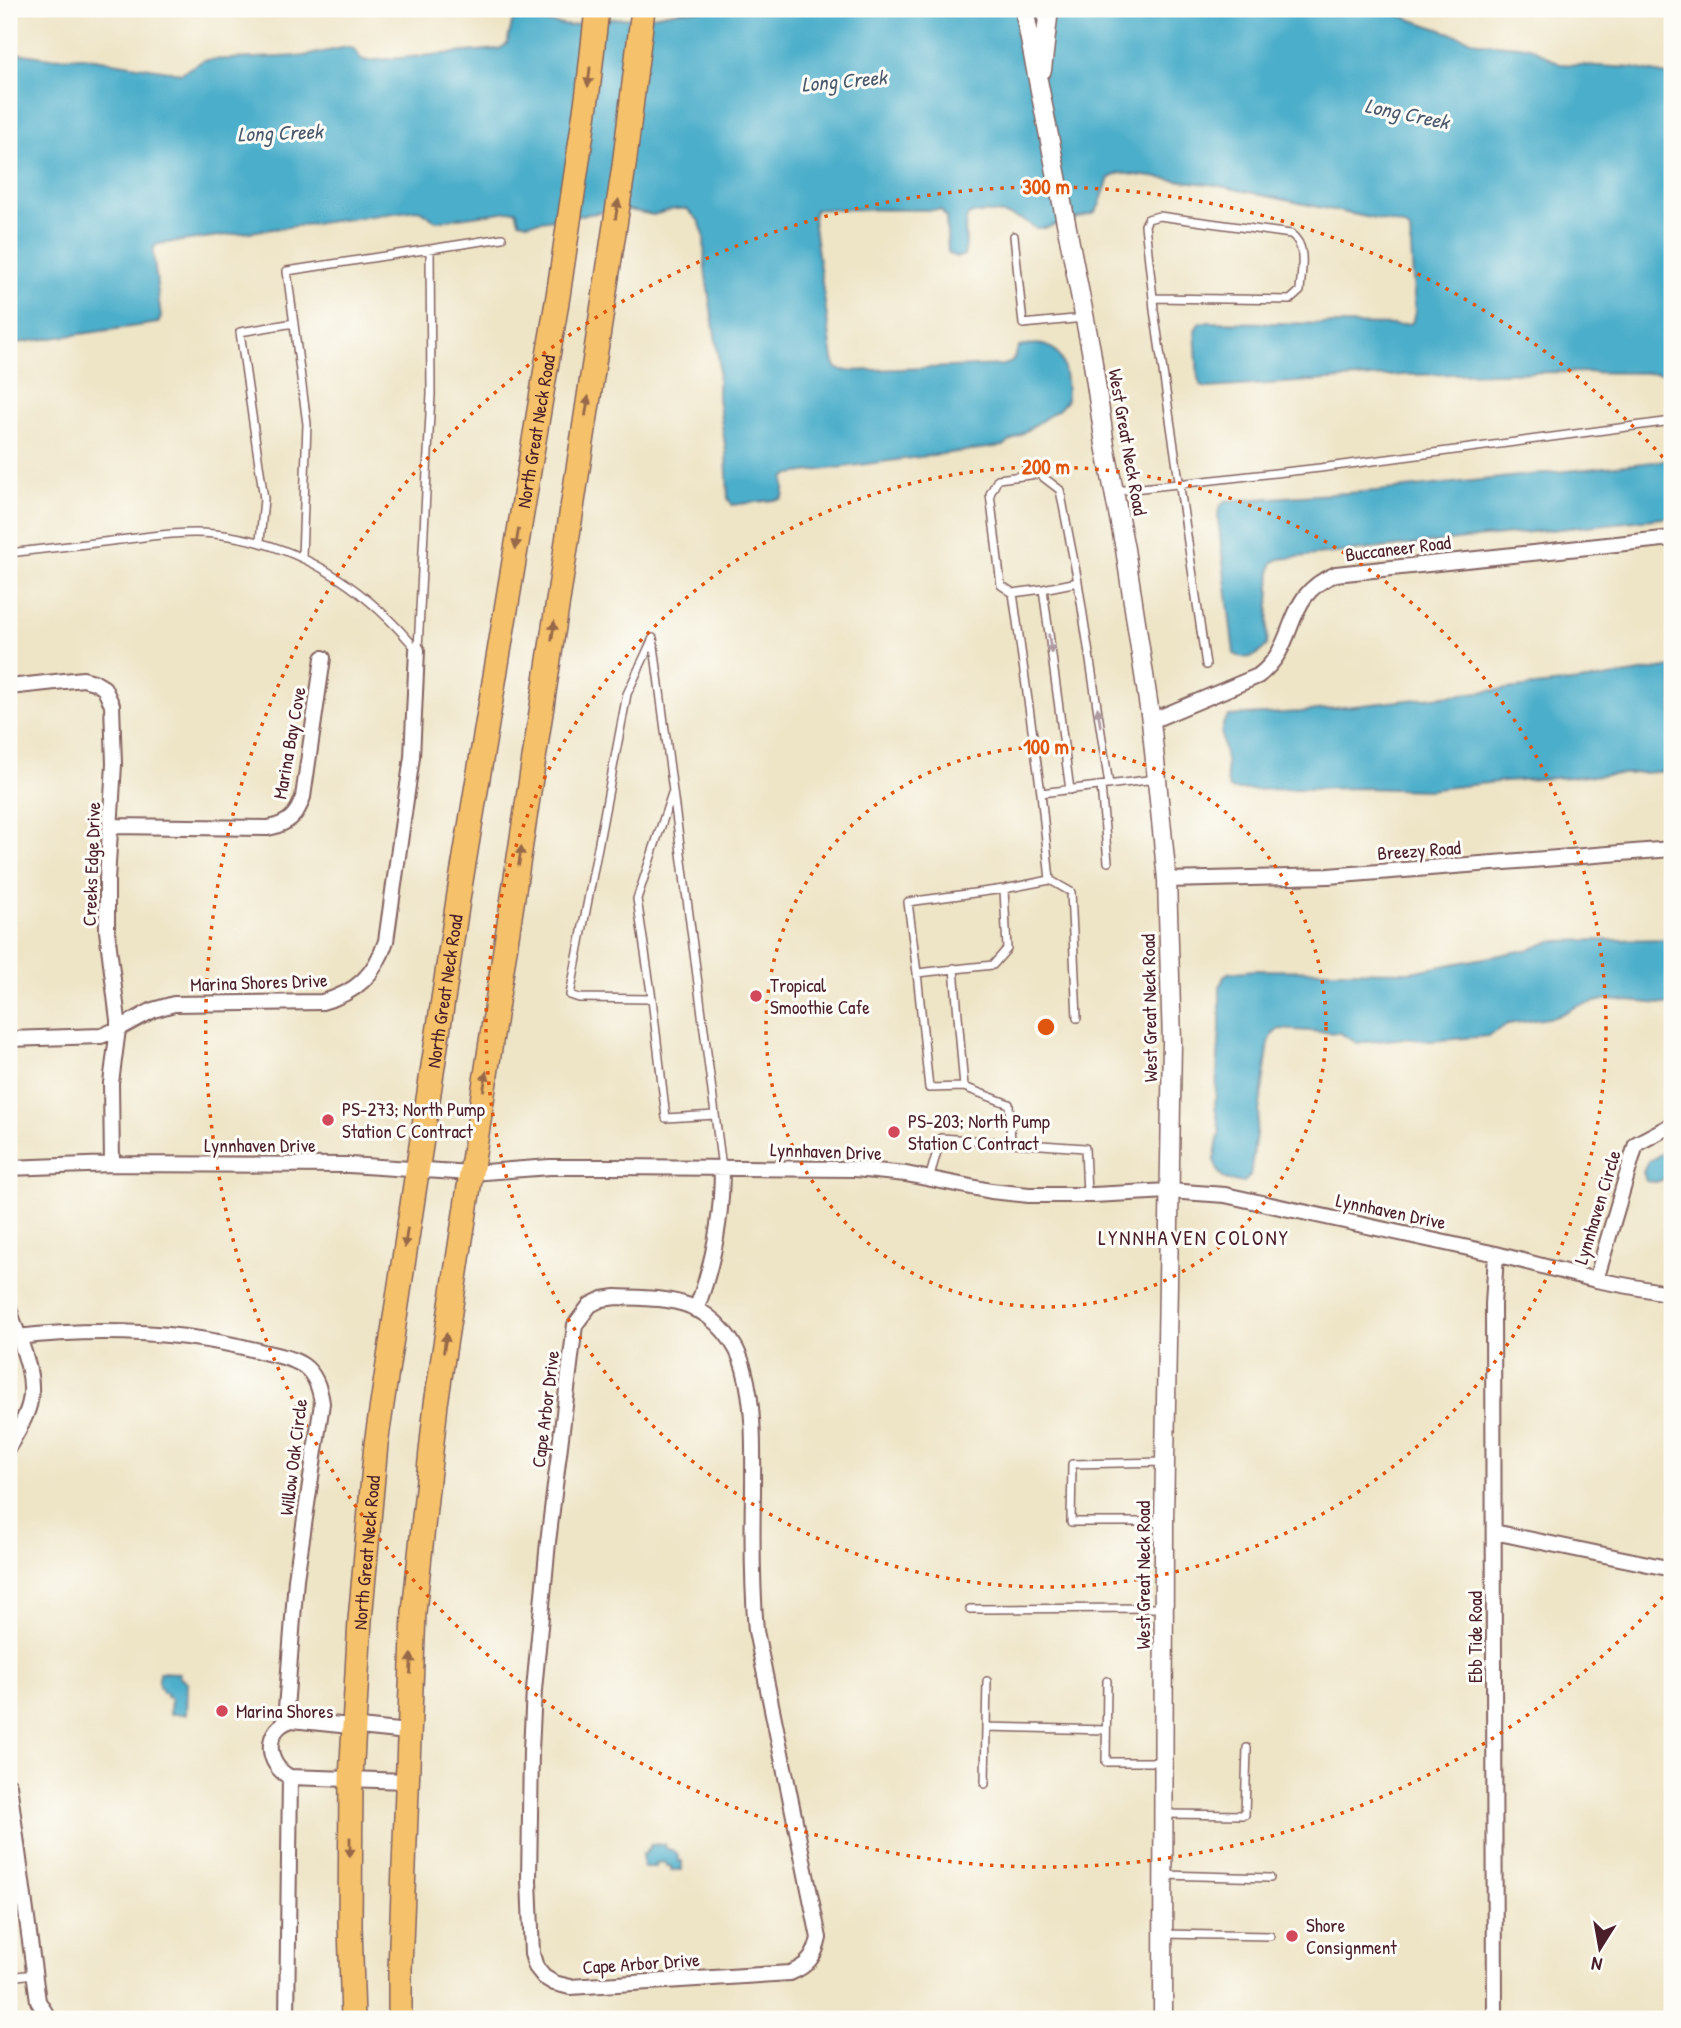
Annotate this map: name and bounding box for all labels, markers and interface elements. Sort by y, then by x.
water label: Long Creek [800,62,890,99]
one-way arrow [584,66,595,88]
water label: Long Creek [1363,90,1454,137]
water label: Long Creek [237,116,325,148]
text: 300 m [1022,172,1070,201]
one-way arrow [612,198,623,220]
street label: North Great Neck Road [510,352,561,510]
street label: West Great Neck Road [1102,367,1154,518]
one-way arrow [582,395,593,417]
text: 200 m [1022,452,1070,481]
one-way arrow [511,528,522,550]
street label: Buccaneer Road [1344,529,1453,567]
one-way arrow [548,620,559,642]
one-way arrow [1045,633,1056,655]
street label: Marina Bay Cove [266,684,312,801]
one-way arrow [1093,706,1104,728]
text: 100 m [1023,732,1069,761]
street label: Creeks Edge Drive [76,801,106,927]
street label: Breezy Road [1376,834,1462,866]
one-way arrow [515,845,526,867]
street label: North Great Neck Road [420,912,469,1070]
street label: West Great Neck Road [1135,933,1163,1082]
street label: Marina Shores Drive [190,967,329,997]
place label: Tropical Smoothie Cafe [770,972,870,1020]
marker: Tropical Smoothie Cafe [748,988,764,1004]
centre of rings [1034,1015,1058,1039]
one-way arrow [480,1070,491,1092]
place label: PS-273; North Pump Station C Contract [342,1096,485,1144]
place label: PS-203; North Pump Station C Contract [908,1108,1050,1156]
marker: PS-273; North Pump Station C Contract [320,1112,336,1128]
marker: PS-203; North Pump Station C Contract [886,1124,902,1140]
street label: Lynnhaven Drive [204,1132,316,1158]
street label: Lynnhaven Drive [770,1136,883,1166]
street label: Lynnhaven Circle [1567,1146,1627,1267]
street label: Lynnhaven Drive [1334,1187,1449,1235]
district label: LYNNHAVEN COLONY [1098,1223,1290,1252]
one-way arrow [400,1227,411,1249]
one-way arrow [440,1332,451,1354]
street label: Cape Arbor Drive [525,1349,565,1469]
street label: Willow Oak Circle [273,1397,313,1517]
street label: North Great Neck Road [346,1474,386,1630]
street label: West Great Neck Road [1130,1500,1156,1649]
street label: Ebb Tide Road [1462,1590,1488,1683]
one-way arrow [406,1653,417,1675]
place label: Marina Shores [236,1698,333,1724]
marker: Marina Shores [214,1703,230,1719]
one-way arrow [345,1836,356,1858]
place label: Shore Consignment [1306,1912,1397,1960]
north arrow [1566,1912,1636,1982]
marker: Shore Consignment [1284,1928,1300,1944]
street label: Cape Arbor Drive [582,1946,701,1980]
text: N [1589,1951,1604,1978]

